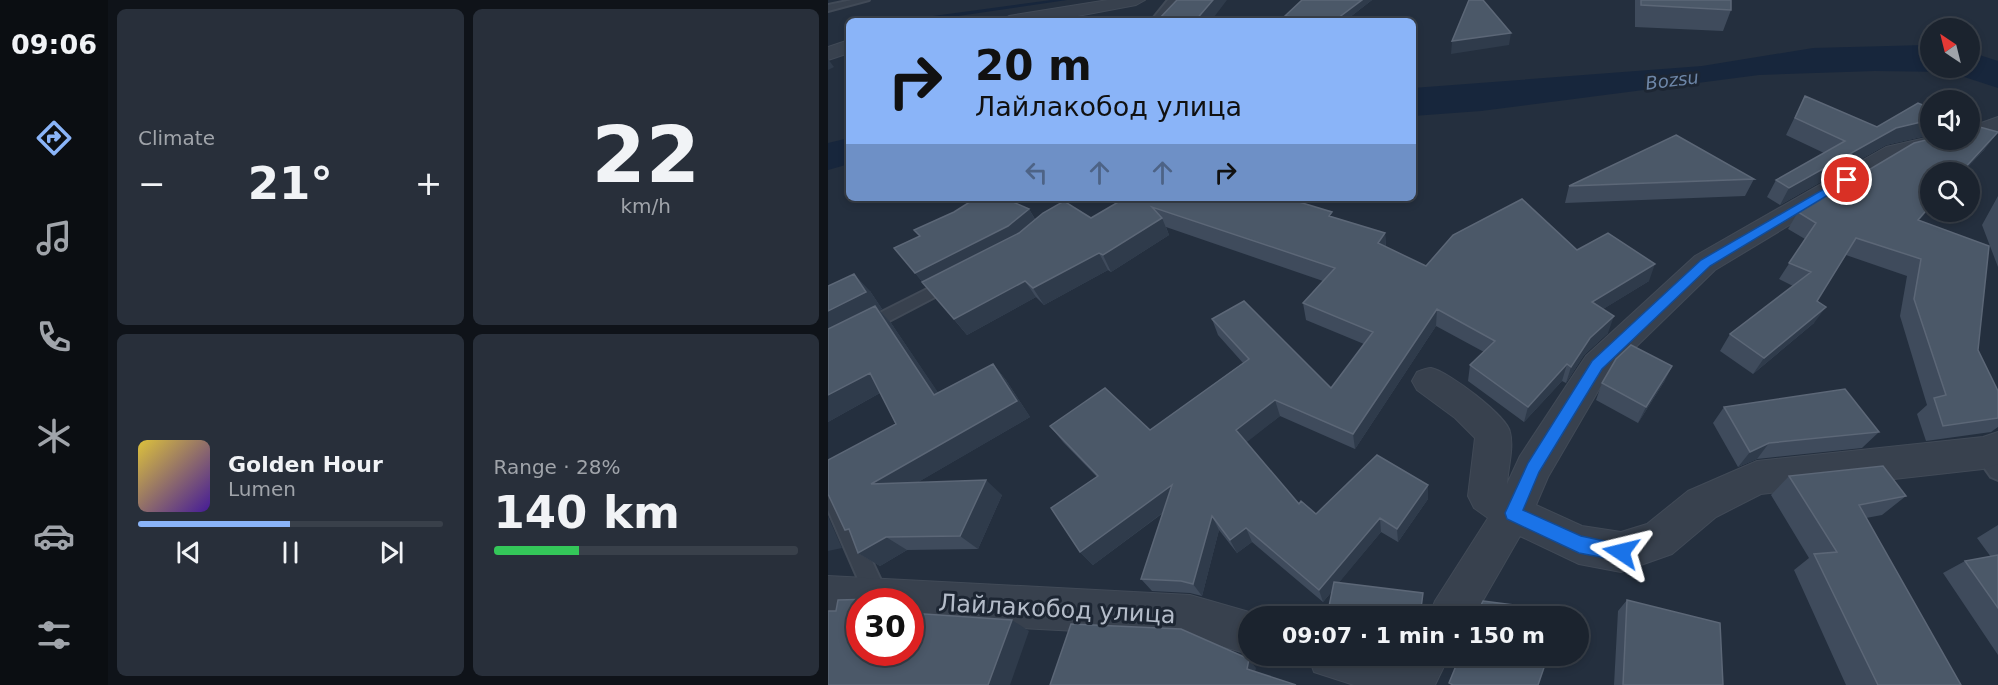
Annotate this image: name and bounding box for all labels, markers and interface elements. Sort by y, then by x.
north arrow [1920,18,1980,78]
map controls [1920,18,1980,222]
text: 09:06 [11,29,97,60]
text: 20 m [975,41,1092,90]
icon: right [876,42,954,120]
water label: Bozsu [1644,66,1700,94]
button: sound [1920,90,1980,150]
text: Лайлакобод улица [975,91,1242,122]
text: 22 [591,110,700,200]
icon: directions [33,117,75,159]
text: Climate [138,126,215,150]
pin [1821,154,1872,205]
icon: left [1020,156,1053,189]
icon: ahead [1083,156,1116,189]
icon: ahead [1146,156,1179,189]
icon: right [1209,156,1242,189]
text: 21° [248,157,333,210]
button: search [1920,162,1980,222]
icon: arrive [1830,163,1863,196]
text: − [138,164,166,203]
text: + [415,164,443,203]
text: km/h [621,194,671,218]
icon: music [33,217,75,259]
icon: phone [33,316,75,358]
icon: climate [33,415,75,457]
text: Golden Hour [228,452,383,477]
text: Range · 28% [494,455,620,479]
text: Lumen [228,477,296,501]
text: 140 km [494,486,680,539]
icon: car [33,515,75,557]
position arrow [1589,520,1653,584]
icon: previous [172,536,205,569]
icon: pause [274,536,307,569]
icon: next [375,536,408,569]
speed limit sign: 30 [846,588,924,666]
street label: Лайлакобод улица [938,589,1176,629]
icon: filters [33,614,75,656]
text: 09:07 · 1 min · 150 m [1282,623,1545,648]

